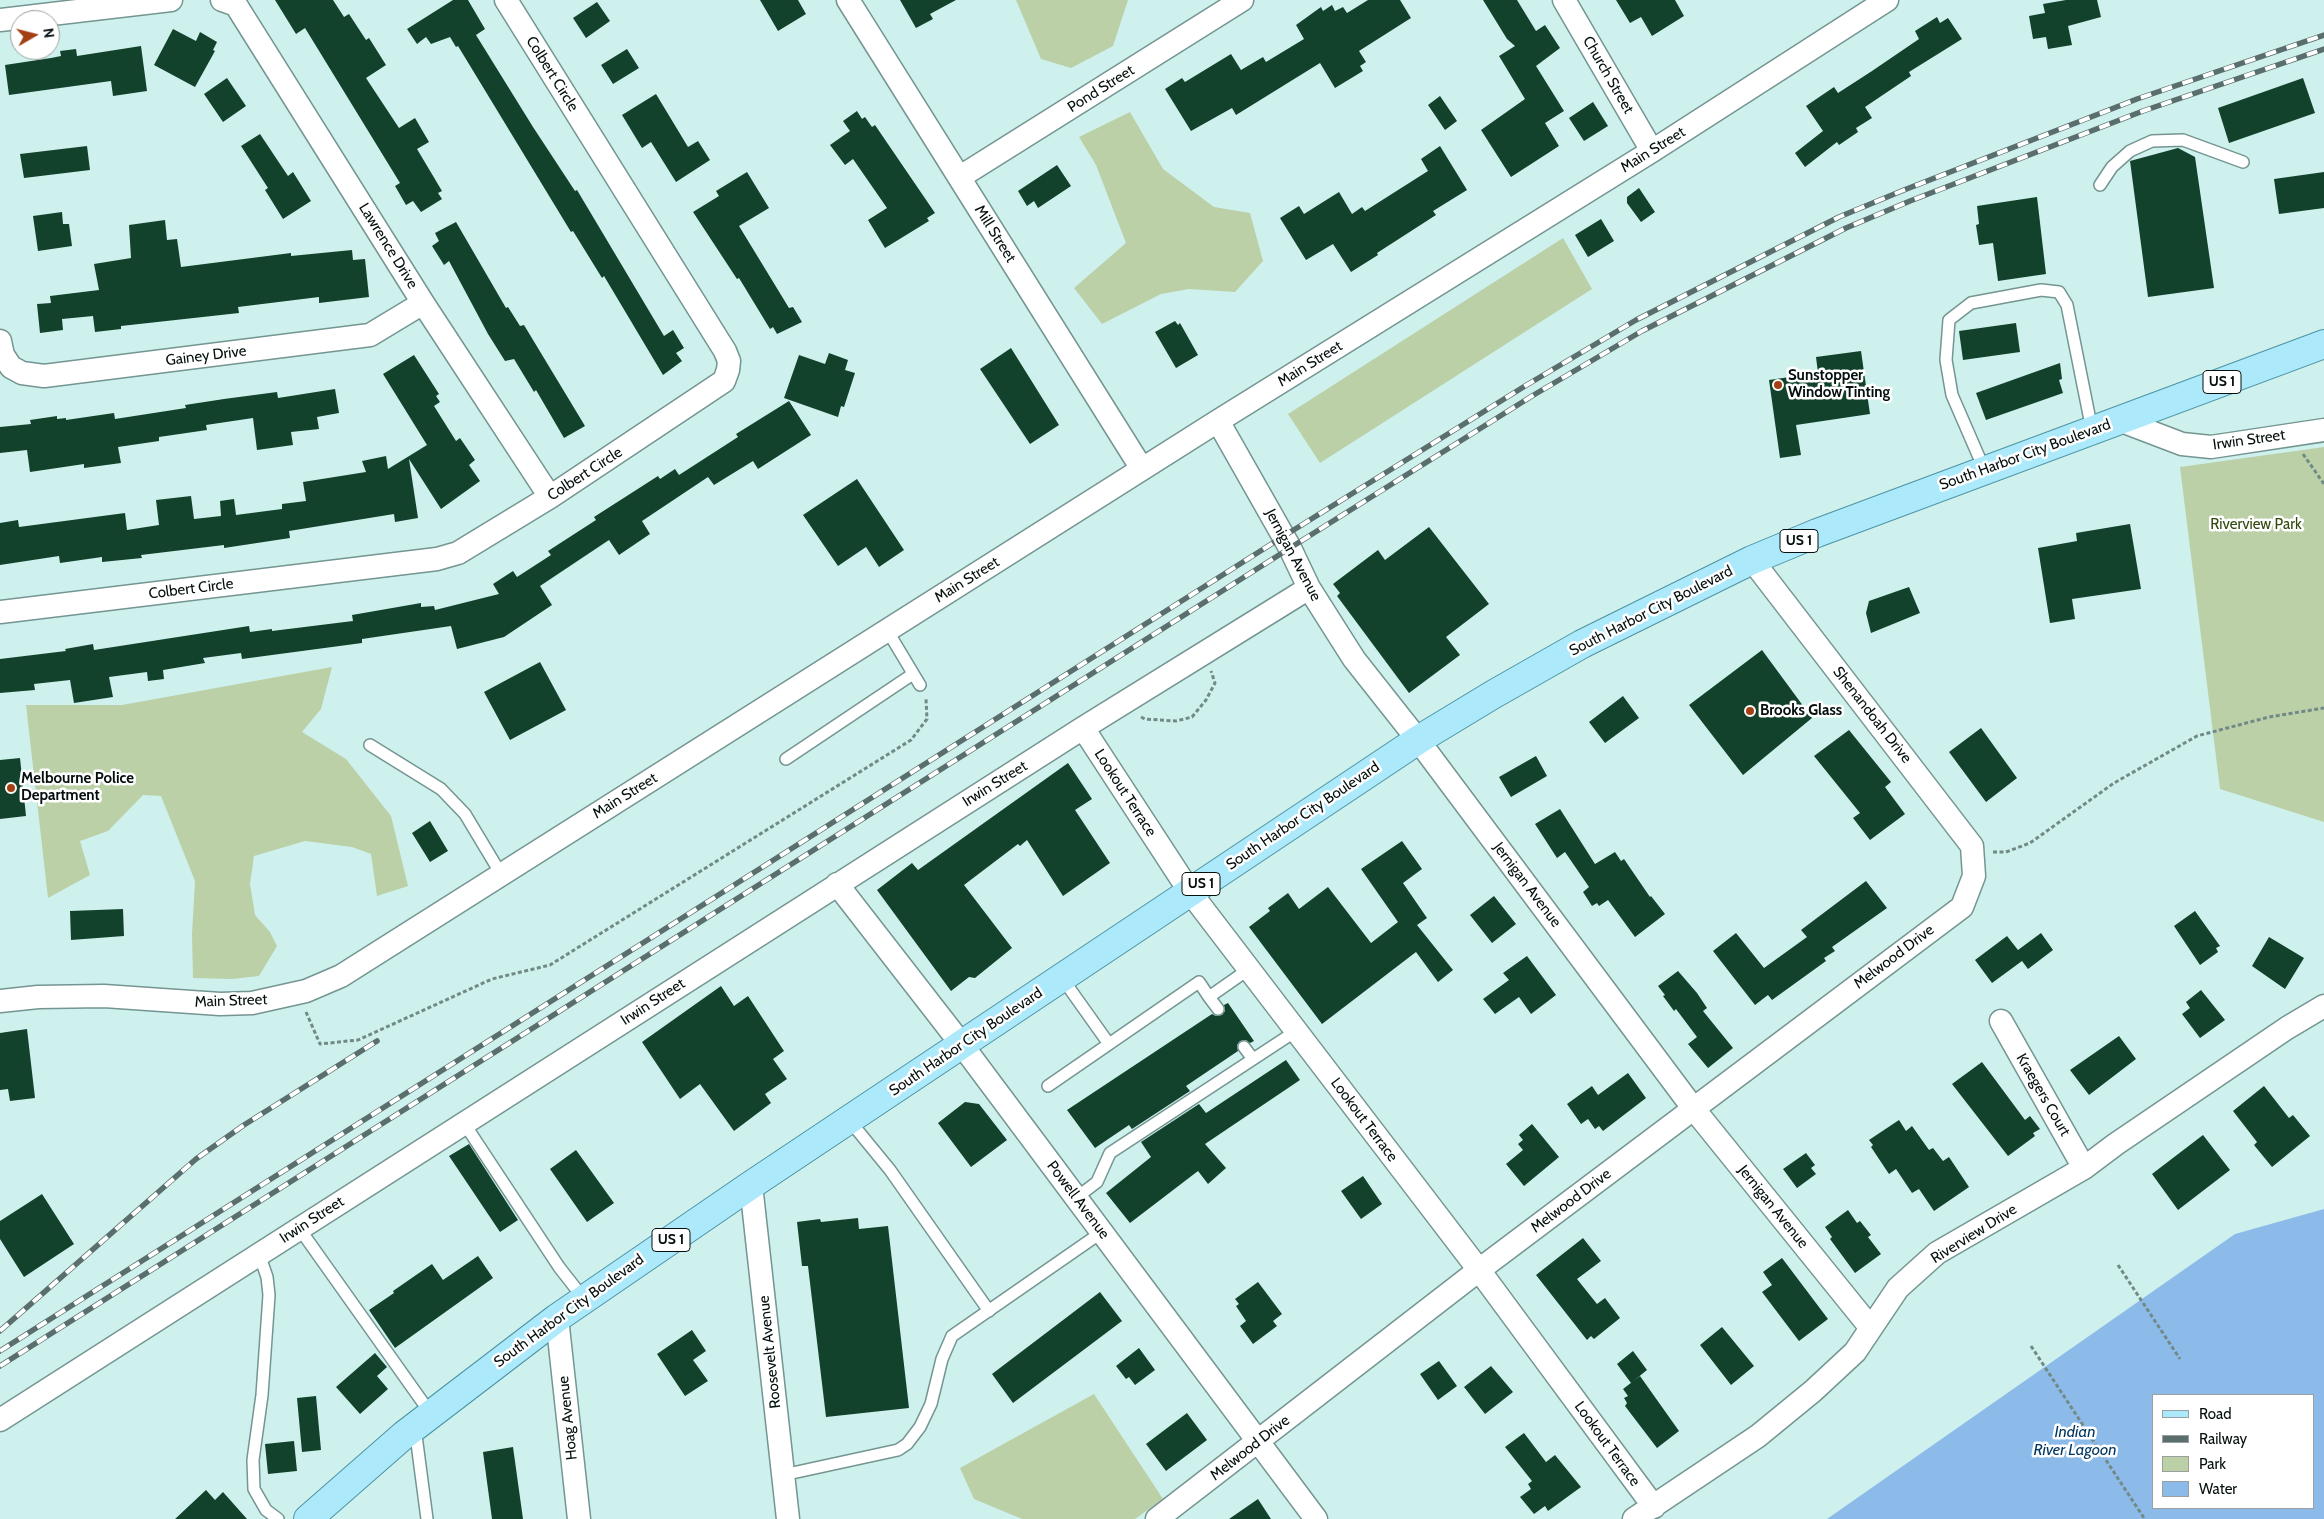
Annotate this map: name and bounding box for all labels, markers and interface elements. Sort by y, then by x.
north arrow [10,10,60,60]
text: N [39,27,58,39]
street label: Colbert Circle [522,33,582,115]
street label: Church Street [1579,33,1637,117]
street label: Pond Street [1064,61,1138,117]
street label: Main Street [1617,123,1689,177]
street label: Lawrence Drive [355,200,421,292]
street label: Mill Street [970,202,1020,266]
street label: Main Street [1274,337,1346,391]
street label: Gainey Drive [165,342,247,370]
place label: Sunstopper Window Tinting [1788,367,1890,402]
road number: US 1 [2203,371,2241,394]
marker: Sunstopper Window Tinting [1772,379,1784,391]
street label: South Harbor City Boulevard [1937,416,2113,494]
street label: Irwin Street [2212,426,2286,454]
street label: Colbert Circle [544,443,626,505]
street label: Jernigan Avenue [1261,506,1325,604]
park label: Riverview Park [2210,516,2302,534]
road number: US 1 [1780,530,1818,552]
street label: Main Street [931,553,1003,607]
street label: South Harbor City Boulevard [1566,562,1736,660]
street label: Colbert Circle [148,575,234,603]
street label: Shenandoah Drive [1829,663,1915,767]
place label: Brooks Glass [1760,702,1842,720]
marker: Brooks Glass [1744,705,1756,717]
street label: Lookout Terrace [1090,746,1160,840]
street label: Irwin Street [959,757,1031,811]
street label: South Harbor City Boulevard [1223,758,1383,874]
street label: Main Street [589,769,661,823]
place label: Melbourne Police Department [21,770,134,805]
marker: Melbourne Police Department [5,782,17,794]
street label: Jernigan Avenue [1489,839,1565,931]
road number: US 1 [1182,872,1220,896]
street label: Melwood Drive [1850,921,1938,993]
street label: Irwin Street [618,975,688,1029]
street label: South Harbor City Boulevard [886,984,1046,1100]
street label: Main Street [194,991,268,1011]
street label: Kraegers Court [2012,1050,2074,1140]
street label: Lookout Terrace [1327,1075,1401,1165]
street label: Powell Avenue [1043,1157,1113,1243]
street label: Jernigan Avenue [1734,1162,1812,1252]
street label: Melwood Drive [1527,1165,1615,1237]
street label: Irwin Street [277,1193,347,1247]
street label: Riverview Drive [1928,1200,2020,1268]
road number: US 1 [652,1228,690,1252]
street label: South Harbor City Boulevard [491,1251,647,1371]
street label: Roosevelt Avenue [755,1295,785,1409]
street label: Hoag Avenue [555,1375,581,1461]
legend [2152,1394,2314,1509]
street label: Lookout Terrace [1570,1398,1644,1490]
text: Road [2199,1405,2232,1423]
street label: Melwood Drive [1207,1411,1293,1485]
water label: Indian River Lagoon [2034,1422,2116,1460]
text: Railway [2199,1430,2247,1448]
text: Park [2199,1455,2226,1473]
text: Water [2199,1480,2237,1498]

